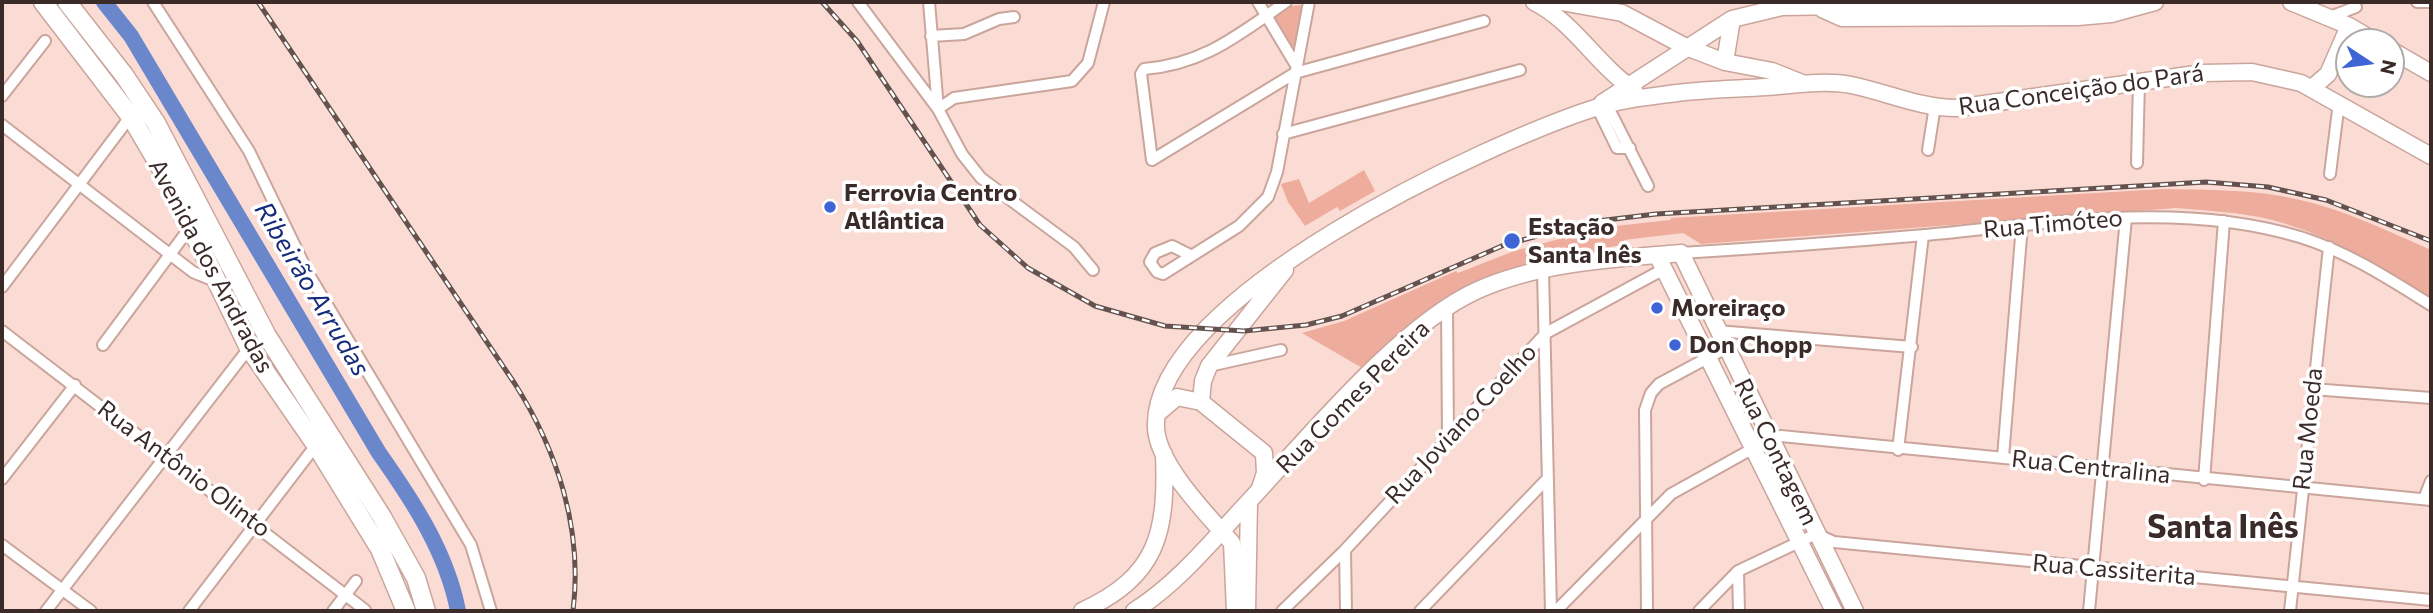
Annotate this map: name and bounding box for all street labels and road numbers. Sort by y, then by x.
street label: Rua Conceição do Pará [1957,59,2205,121]
street label: Avenida dos Andradas [142,154,280,378]
street label: Rua Timóteo [1982,204,2124,244]
street label: Rua Gomes Pereira [1270,314,1436,480]
street label: Rua Joviano Coelho [1379,338,1543,510]
street label: Rua Moeda [2287,366,2329,492]
street label: Rua Contagem [1728,374,1824,530]
street label: Rua Antônio Olinto [92,395,276,543]
street label: Rua Centralina [2010,444,2172,490]
street label: Rua Cassiterita [2031,549,2197,591]

